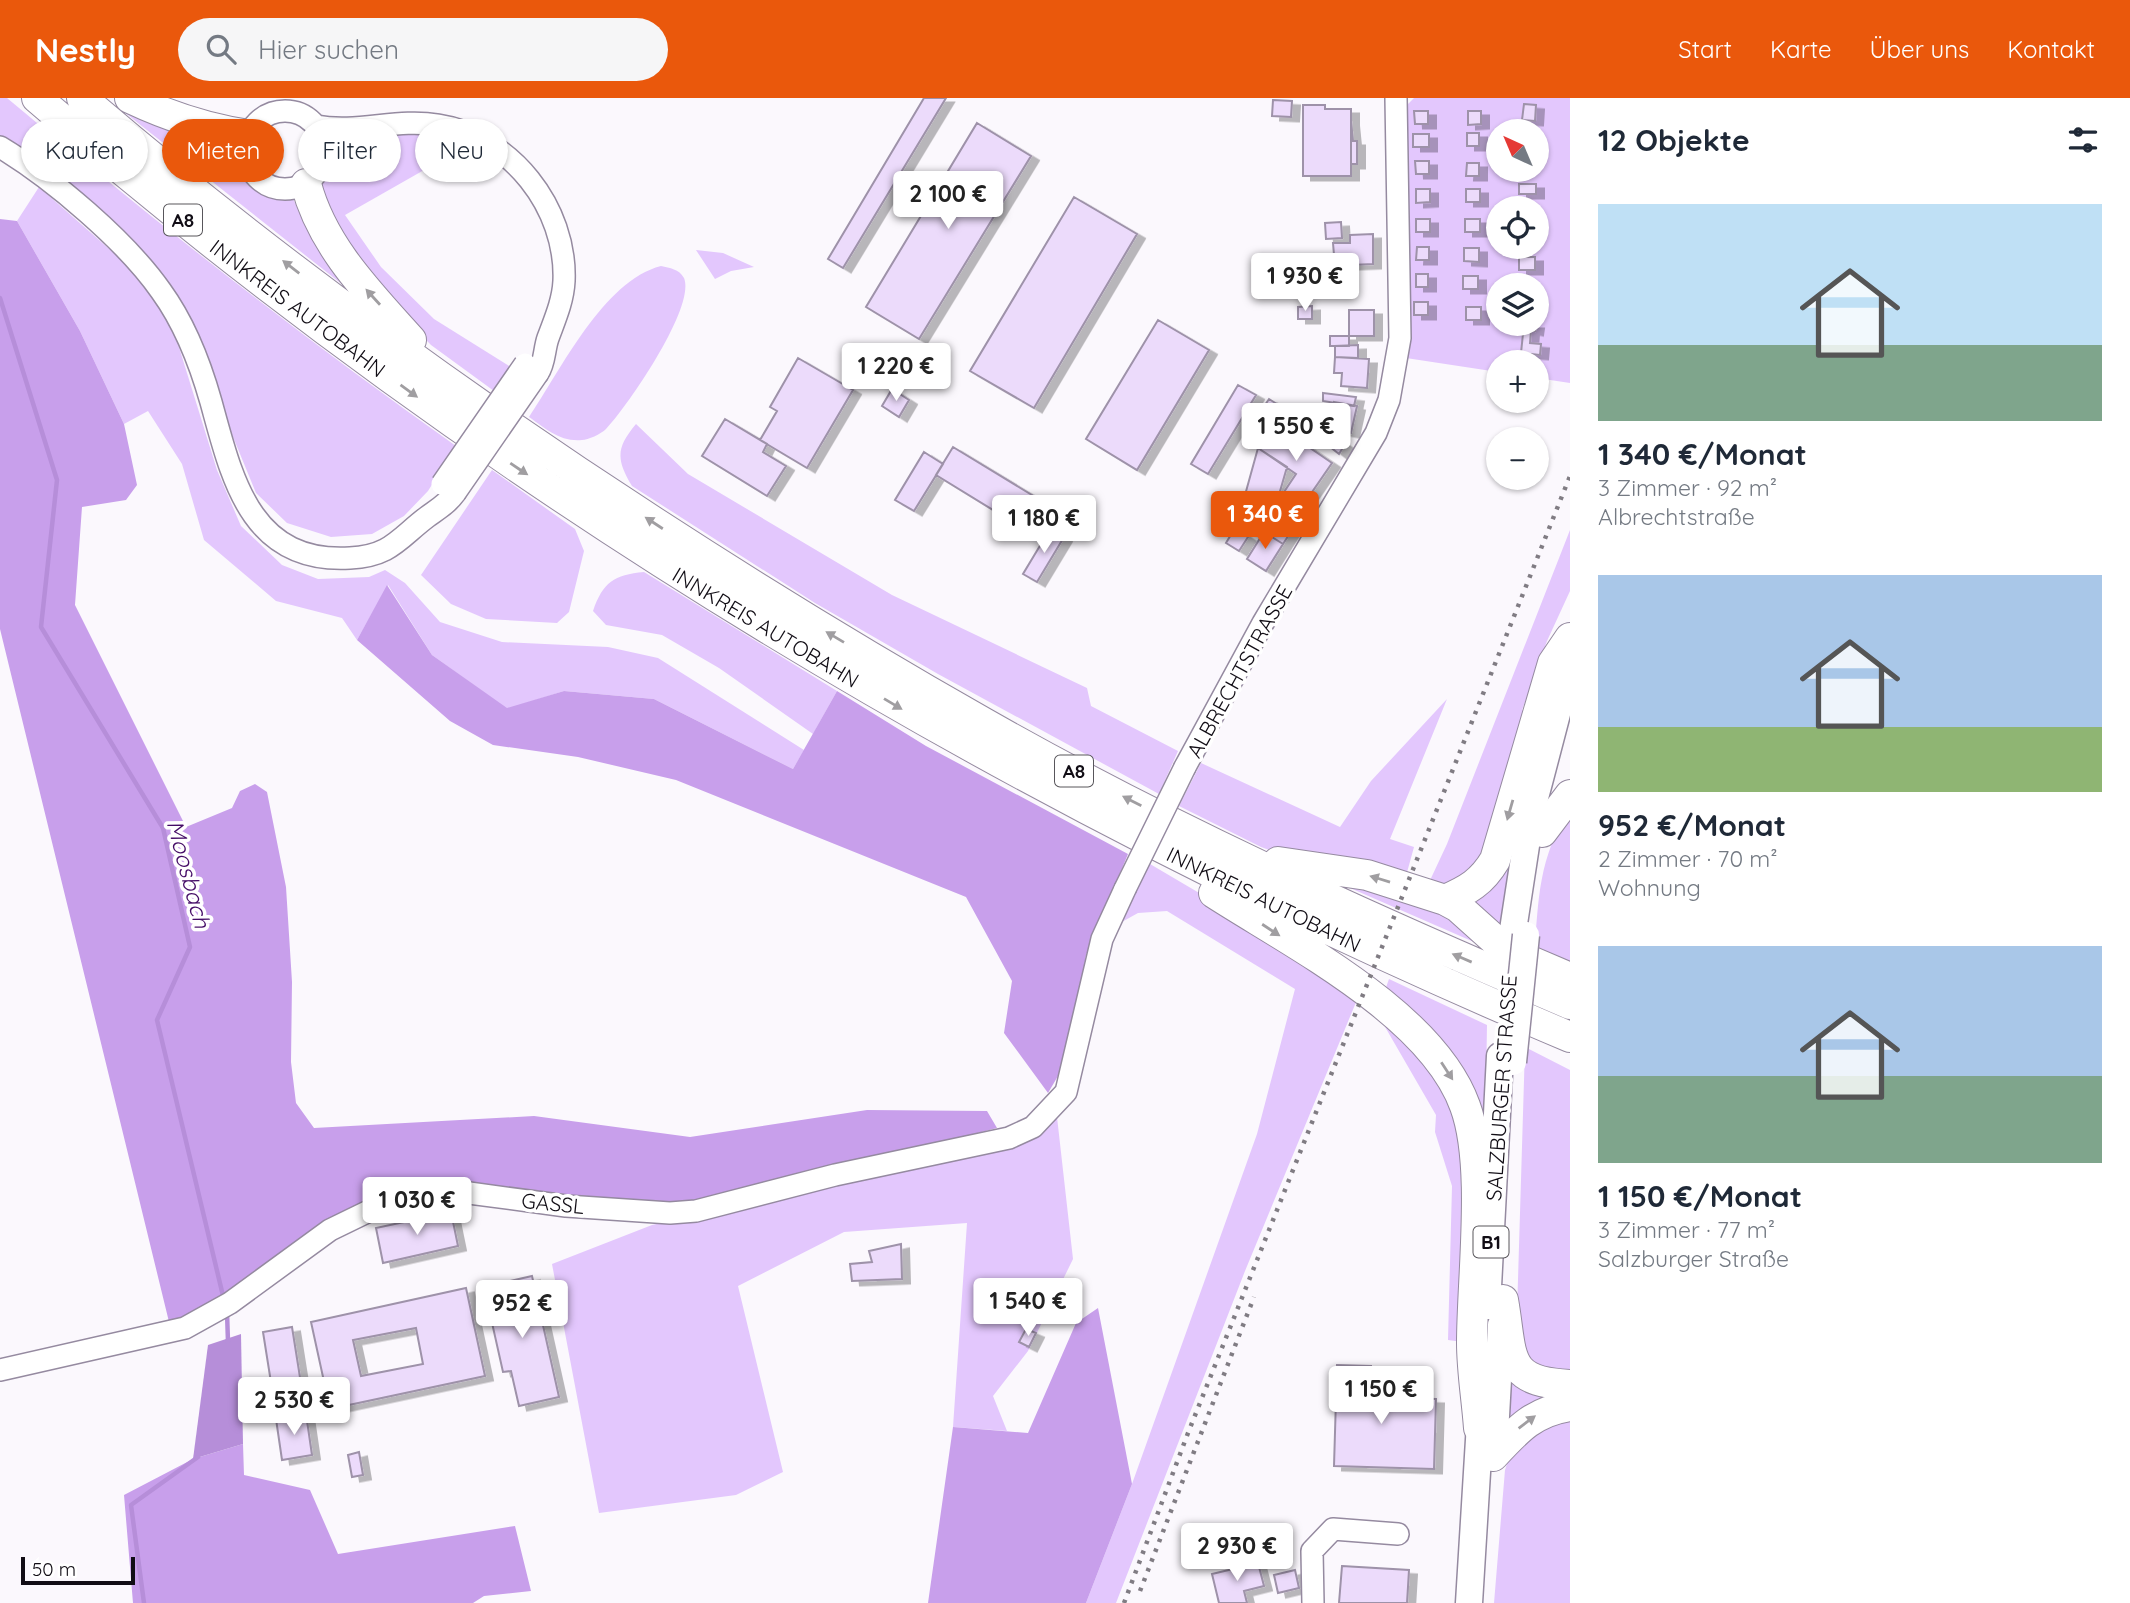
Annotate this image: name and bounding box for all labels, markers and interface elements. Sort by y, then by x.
search box [178,18,668,81]
text: Nestly [35,29,136,70]
icon: search [202,30,240,68]
text: Hier suchen [258,33,399,66]
text: Start [1678,34,1732,64]
text: Karte [1770,34,1831,64]
text: Über uns [1869,34,1969,64]
text: Kontakt [2007,34,2095,64]
chip: Kaufen [21,119,148,182]
chip: Mieten [162,119,284,182]
chip: Filter [298,119,401,182]
chip: Neu [415,119,508,182]
north arrow [1486,119,1549,182]
map controls [1486,119,1549,490]
text: 12 Objekte [1598,121,1750,159]
icon: filters [2064,121,2102,159]
pin: 2 100 € [883,172,1013,231]
text: 2 100 € [909,179,987,208]
button: locate [1486,196,1549,259]
road number: A8 [164,204,202,236]
street label: INNKREIS AUTOBAHN [205,233,391,383]
icon: home [1787,250,1913,376]
pin: 1 930 € [1240,254,1370,313]
one-way arrow [283,260,301,275]
text: 1 930 € [1267,261,1343,290]
button: layers [1486,273,1549,336]
one-way arrow [365,288,381,306]
pin: 1 220 € [831,344,961,403]
button: + [1486,350,1549,413]
text: 1 220 € [858,351,934,380]
one-way arrow [400,384,418,398]
pin: 1 550 € [1231,404,1361,463]
text: 1 550 € [1258,411,1334,440]
button: − [1486,427,1549,490]
text: 1 340 €/Monat [1598,435,1807,473]
one-way arrow [510,462,528,476]
text: 3 Zimmer · 92 m² [1598,473,1777,502]
pin: 1 340 € [1200,491,1330,551]
pin: 1 180 € [979,496,1109,555]
text: 1 340 € [1227,499,1303,528]
text: Albrechtstraße [1598,502,1755,531]
text: 1 180 € [1008,503,1080,532]
one-way arrow [644,516,663,529]
street label: INNKREIS AUTOBAHN [668,561,864,693]
street label: ALBRECHTSTRASSE [1181,580,1297,762]
icon: home [1787,621,1913,747]
one-way arrow [825,631,844,643]
one-way arrow [883,698,902,710]
road number: A8 [1055,756,1093,786]
one-way arrow [1122,796,1142,807]
one-way arrow [1504,800,1514,821]
text: 952 €/Monat [1598,806,1786,844]
water label: Moosbach [161,817,218,932]
street label: INNKREIS AUTOBAHN [1163,841,1365,957]
text: 2 Zimmer · 70 m² [1598,844,1778,873]
one-way arrow [1369,873,1390,884]
text: Wohnung [1598,873,1701,902]
one-way arrow [1262,923,1280,937]
one-way arrow [1452,952,1472,964]
street label: SALZBURGER STRASSE [1480,974,1522,1202]
icon: home [1787,992,1913,1118]
one-way arrow [1440,1062,1453,1081]
text: 1 150 €/Monat [1598,1177,1802,1215]
pin: 1 030 € [352,1178,482,1237]
text: 1 030 € [379,1185,455,1214]
street label: GASSL [520,1187,586,1219]
text: 3 Zimmer · 77 m² [1598,1215,1775,1244]
road number: B1 [1474,1226,1508,1258]
text: Salzburger Straße [1598,1244,1789,1273]
pin: 1 540 € [963,1278,1093,1338]
pin: 952 € [473,1280,571,1340]
text: 1 540 € [989,1286,1067,1315]
text: 952 € [492,1288,552,1317]
pin: 1 150 € [1316,1366,1446,1426]
text: 1 150 € [1345,1374,1417,1403]
pin: 2 530 € [229,1378,359,1437]
text: 2 530 € [254,1385,334,1414]
one-way arrow [1517,1415,1535,1430]
pin: 2 930 € [1172,1524,1302,1583]
text: 2 930 € [1197,1531,1277,1560]
scale bar [21,1554,135,1586]
text: 50 m [32,1557,76,1581]

